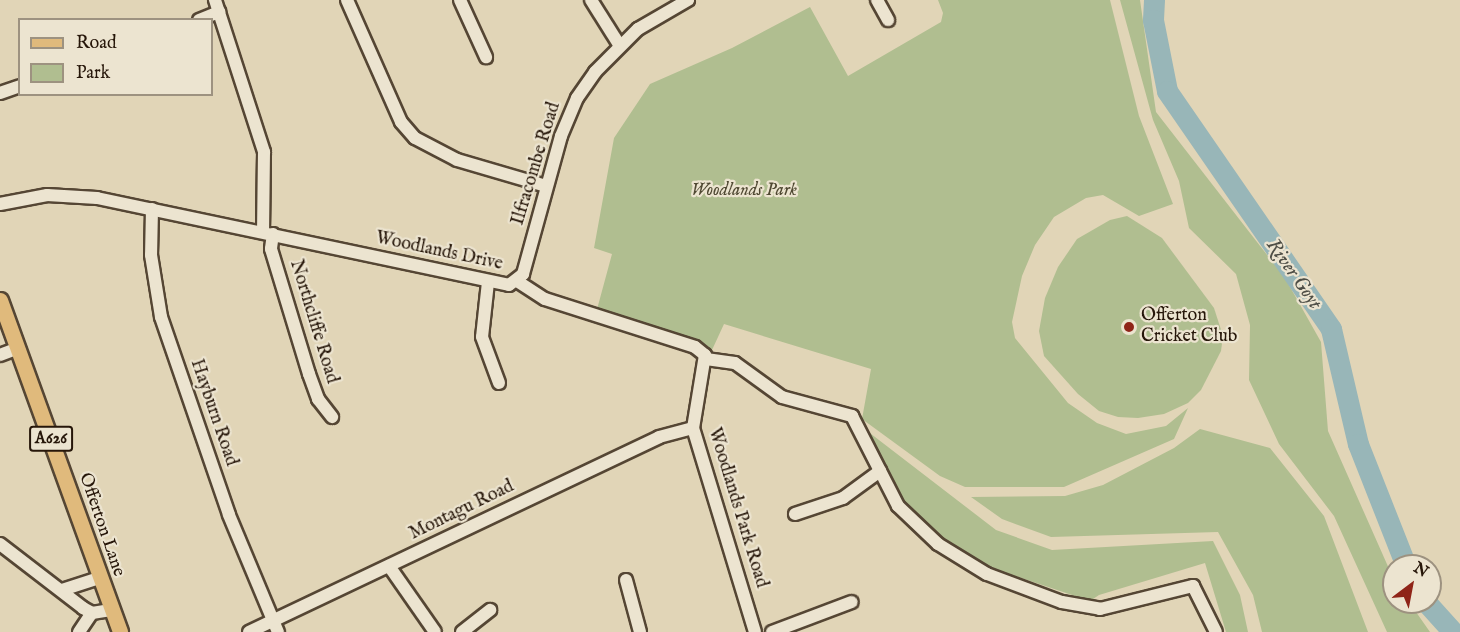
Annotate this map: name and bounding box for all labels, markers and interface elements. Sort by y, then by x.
legend [18,18,213,96]
text: Road [76,32,117,55]
text: Park [76,62,110,85]
street label: Ilfracombe Road [508,100,566,228]
park label: Woodlands Park [691,180,797,202]
street label: Woodlands Drive [374,228,504,276]
water label: River Goyt [1261,234,1327,314]
street label: Northcliffe Road [284,258,342,386]
place label: Offerton Cricket Club [1141,306,1237,348]
marker: Offerton Cricket Club [1122,320,1136,334]
street label: Hayburn Road [185,357,241,469]
street label: Woodlands Park Road [702,425,772,591]
road number: A626 [28,426,74,452]
street label: Offerton Lane [73,470,129,580]
street label: Montagu Road [406,476,518,546]
north arrow [1382,554,1442,614]
text: N [1409,558,1432,583]

